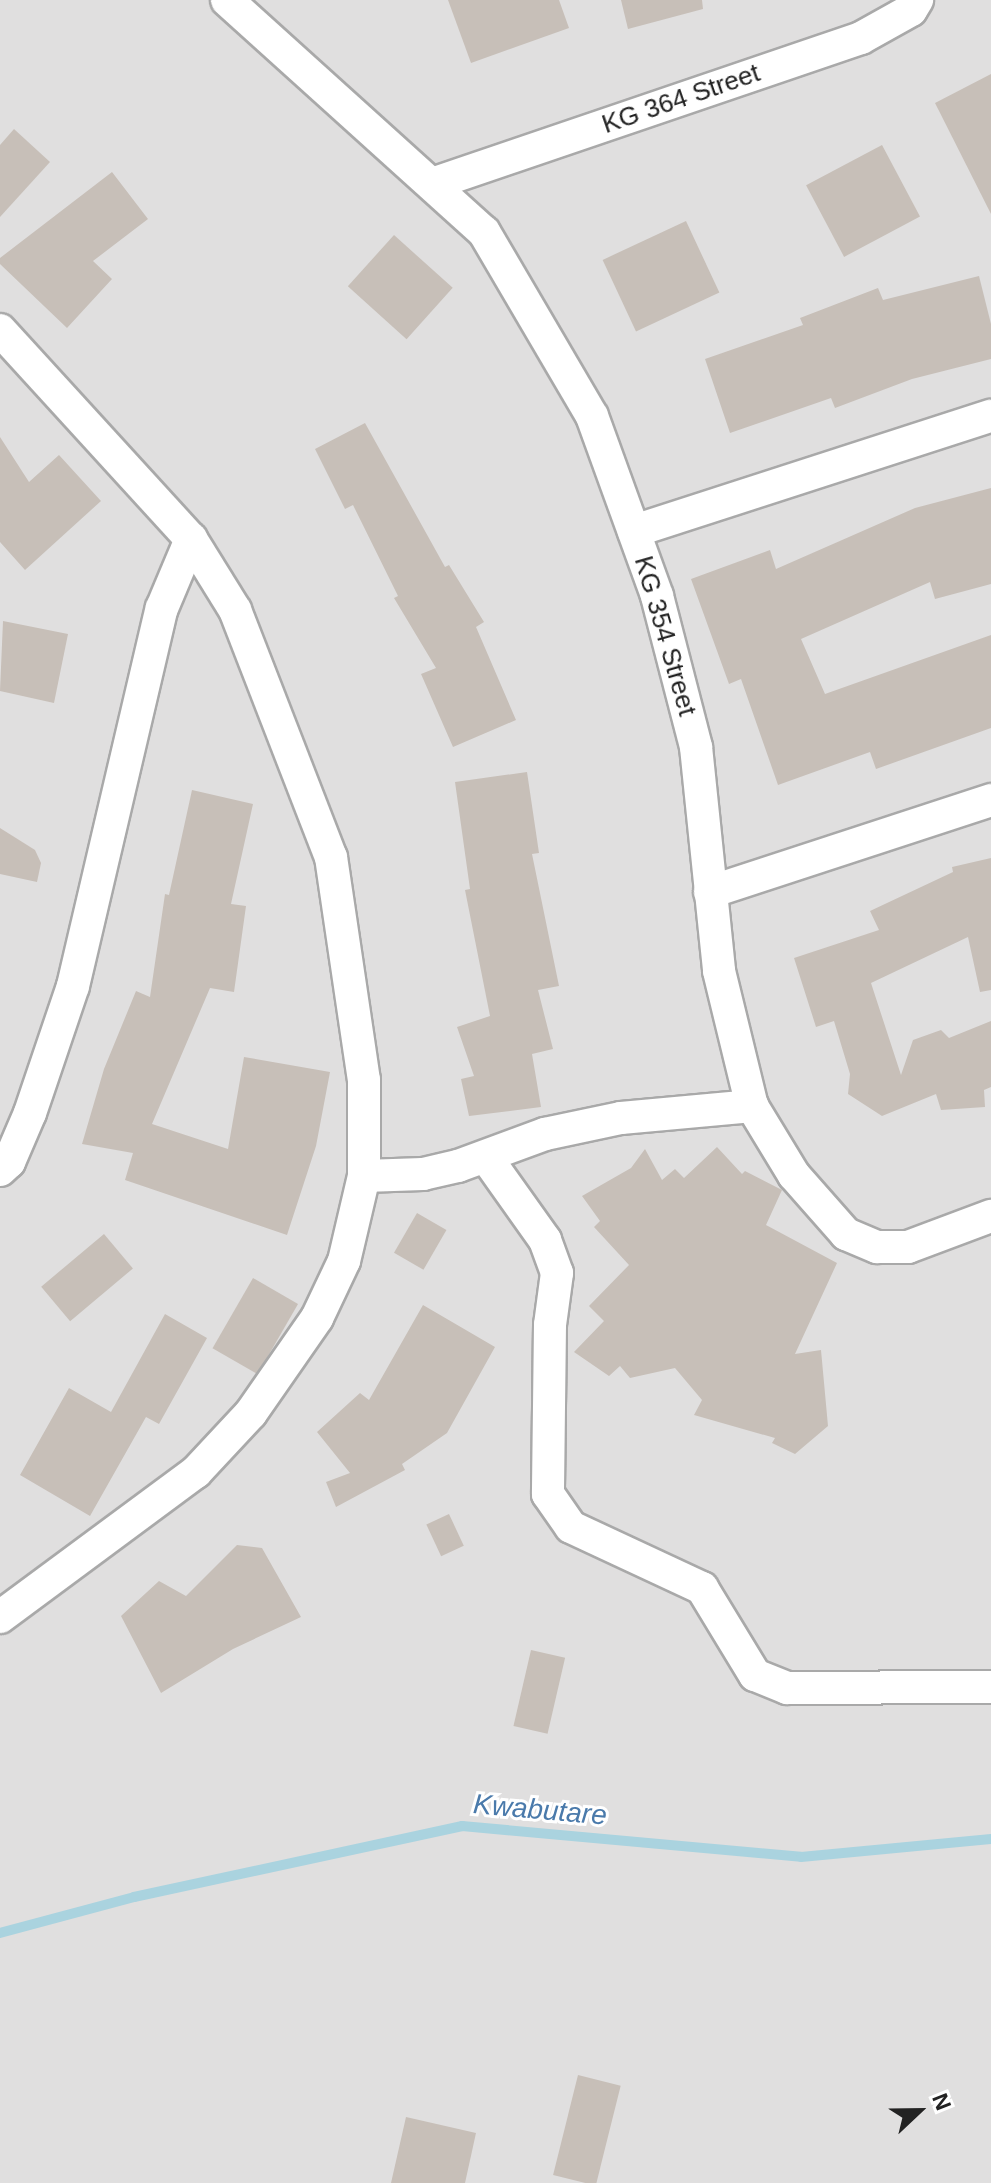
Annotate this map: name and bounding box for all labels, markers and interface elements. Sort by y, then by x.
street label: KG 364 Street [598,57,764,141]
street label: KG 354 Street [627,553,703,719]
water label: Kwabutare [472,1787,608,1833]
north arrow [879,2071,959,2151]
text: N [927,2090,956,2114]

